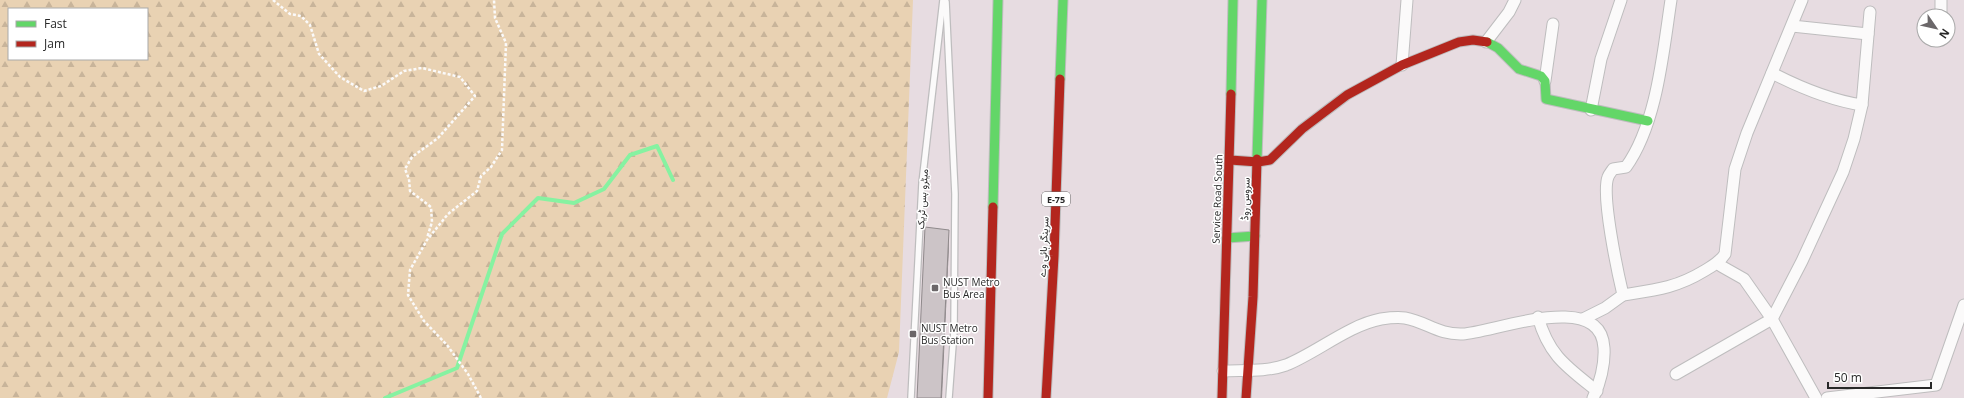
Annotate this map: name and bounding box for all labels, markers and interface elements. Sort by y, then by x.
legend [8,8,148,60]
north arrow [1916,8,1956,48]
text: Fast [44,15,67,32]
text: N [1936,26,1953,42]
text: Jam [43,35,65,52]
street label: Service Road South [1208,154,1226,244]
street label: میٹرو بس ٹریک [913,168,931,230]
street label: سروس روڈ [1237,177,1253,221]
road number: E-75 [1042,192,1070,206]
street label: سرینگر ہائی وے [1034,216,1052,278]
place label: NUST Metro Bus Area [943,275,1000,301]
marker: NUST Metro Bus Area [930,283,940,293]
place label: NUST Metro Bus Station [921,321,978,347]
marker: NUST Metro Bus Station [908,329,918,339]
scale bar [1828,364,1931,390]
text: 50 m [1834,369,1862,386]

